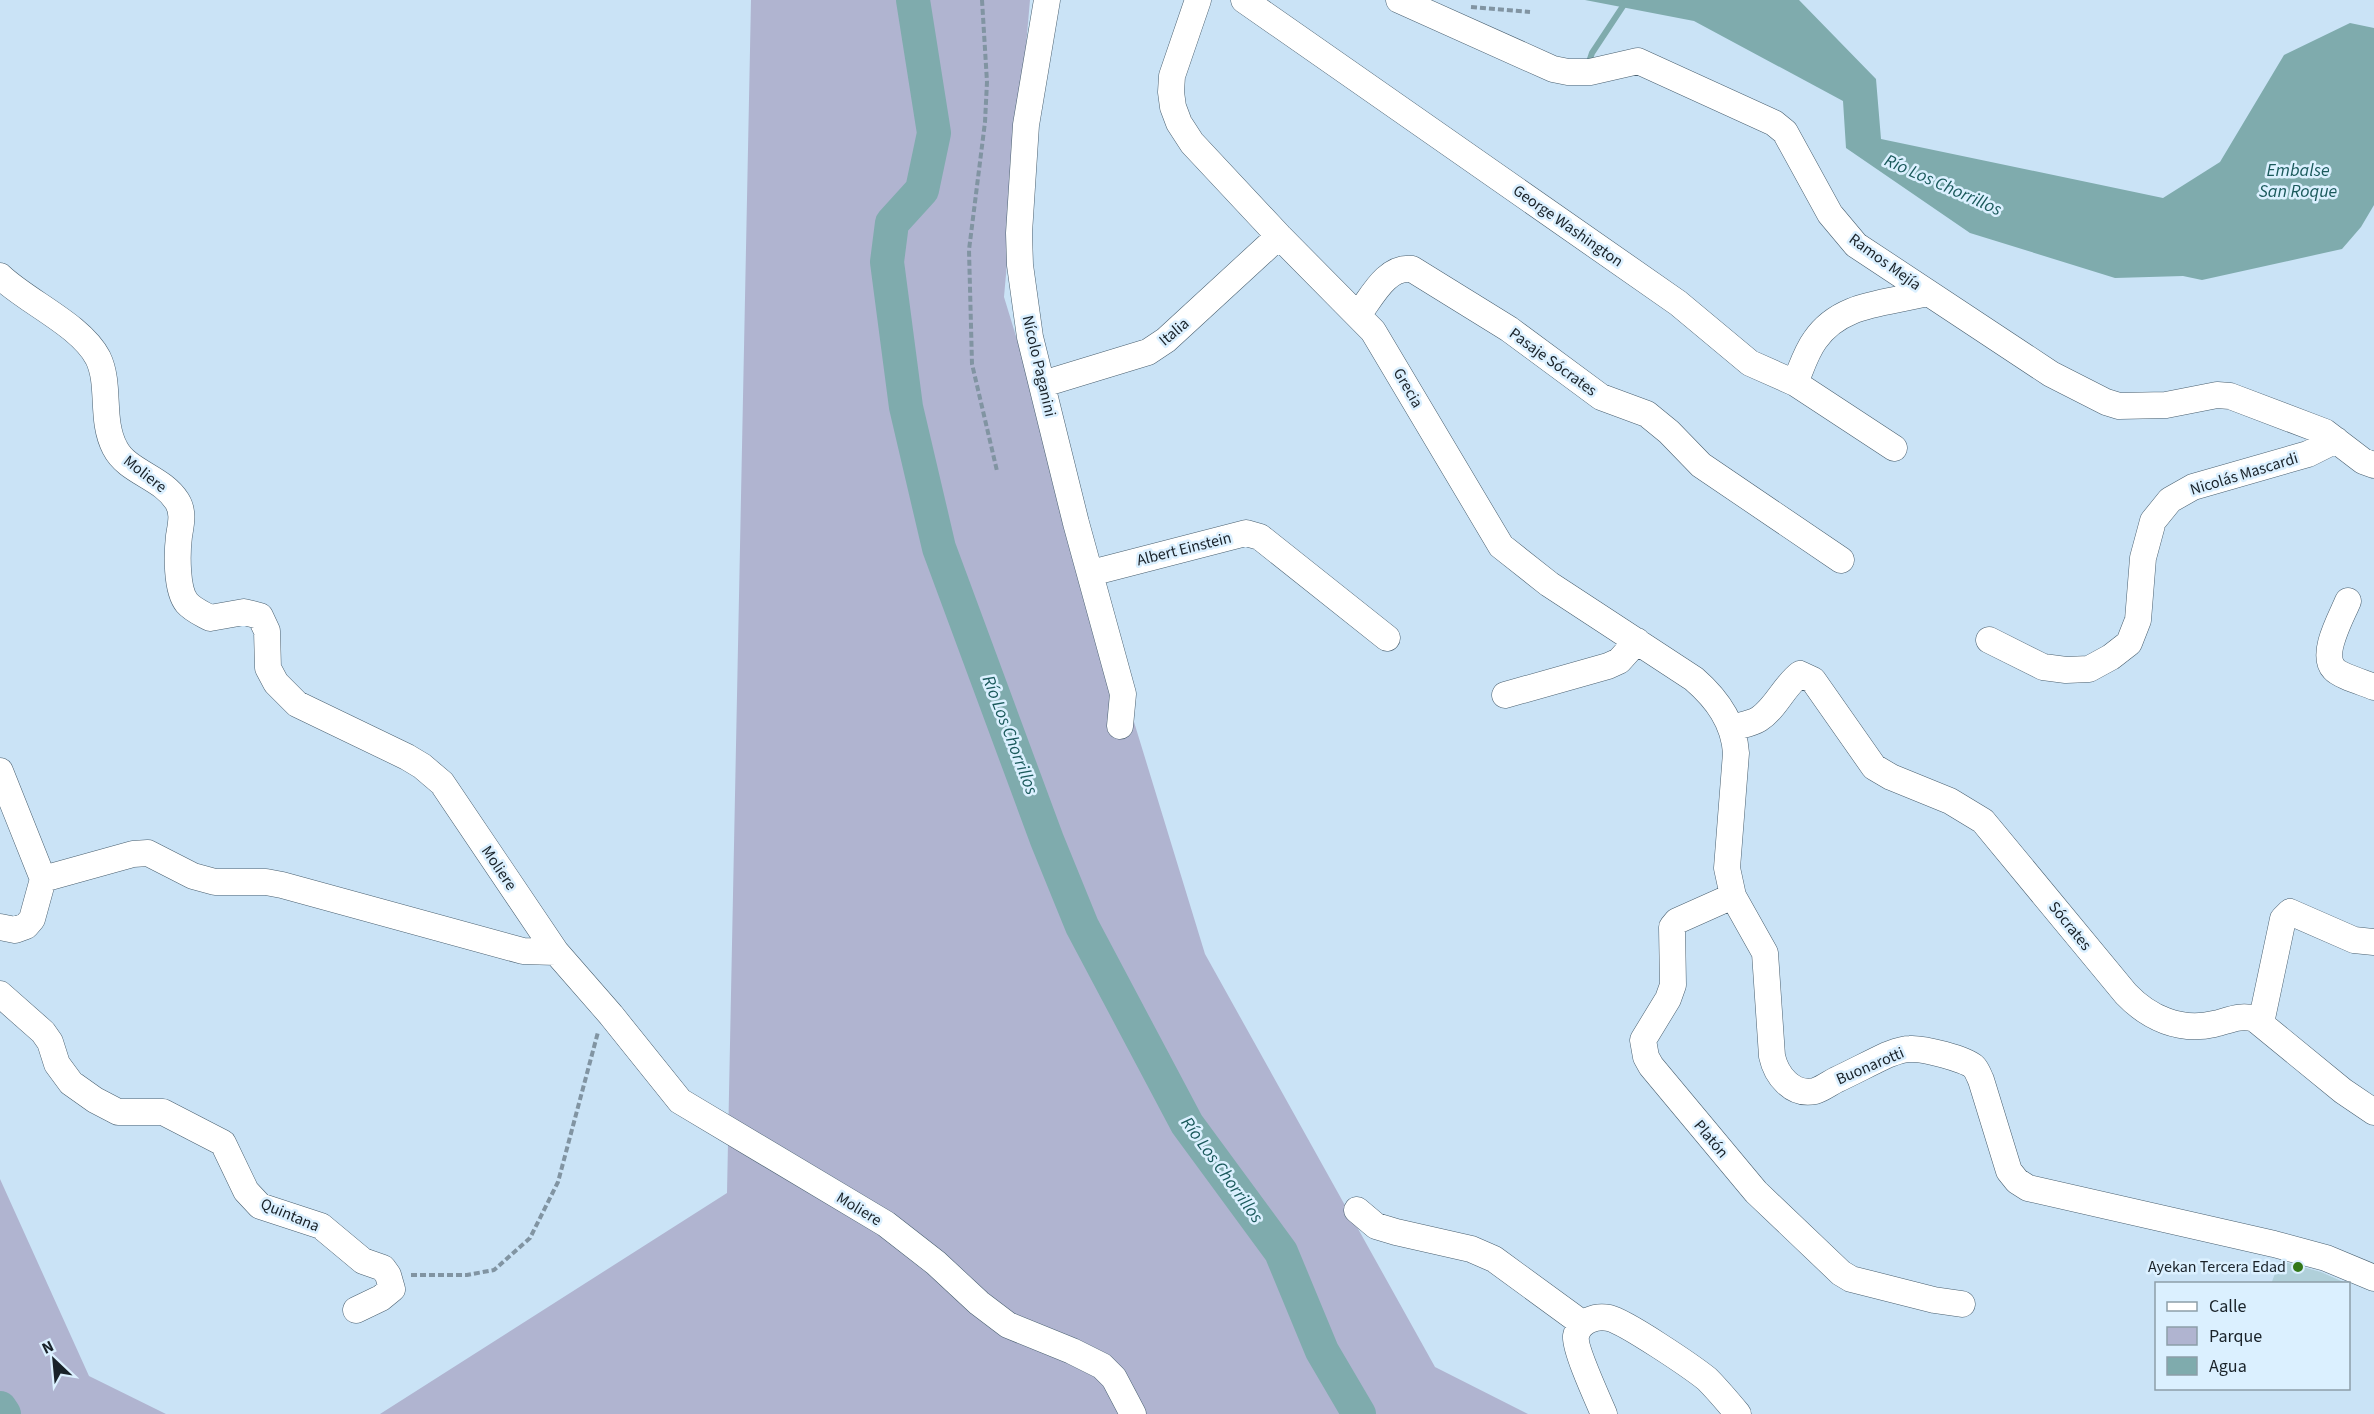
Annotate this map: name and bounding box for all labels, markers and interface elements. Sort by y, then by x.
water label: Río Los Chorrillos [1880,148,2006,222]
water label: Embalse San Roque [2259,158,2338,204]
street label: George Washington [1508,180,1628,272]
street label: Ramos Mejía [1844,228,1926,296]
street label: Nícolo Paganini [1017,313,1061,419]
street label: Italia [1154,313,1194,351]
street label: Pasaje Sócrates [1505,323,1602,402]
street label: Grecia [1388,364,1428,412]
street label: Nicolás Mascardi [2187,447,2301,501]
street label: Moliere [119,450,171,498]
street label: Albert Einstein [1134,527,1234,571]
water label: Río Los Chorrillos [976,672,1044,798]
street label: Moliere [476,841,522,895]
street label: Sócrates [2043,897,2097,955]
street label: Buonarotti [1833,1042,1907,1090]
water label: Río Los Chorrillos [1175,1112,1269,1228]
street label: Platón [1689,1115,1733,1163]
street label: Moliere [832,1187,886,1231]
street label: Quintana [257,1193,323,1237]
place label: Ayekan Tercera Edad [2148,1256,2286,1278]
marker: Ayekan Tercera Edad [2291,1260,2305,1274]
legend [2155,1282,2350,1390]
text: Calle [2209,1294,2247,1319]
text: Parque [2209,1324,2262,1349]
north arrow [24,1330,84,1390]
text: N [38,1335,57,1360]
text: Agua [2209,1354,2247,1379]

